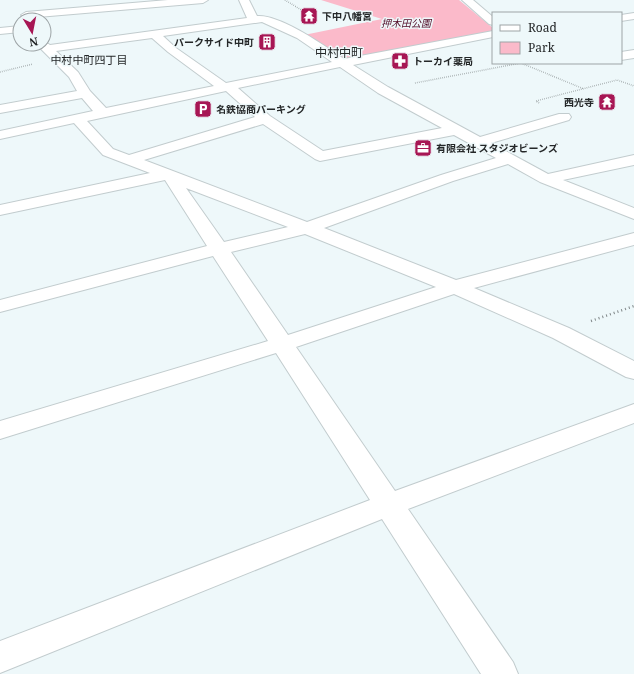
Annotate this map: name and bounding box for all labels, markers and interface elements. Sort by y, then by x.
temple icon: 下中八幡宮 [299,6,319,26]
place label: 下中八幡宮 [322,9,372,23]
north arrow [12,12,52,52]
legend [492,12,622,64]
park label: 押木田公園 [381,16,433,30]
text: Road [528,19,558,36]
building icon: パークサイド中町 [257,32,277,52]
text: N [28,34,39,51]
place label: パークサイド中町 [174,35,254,49]
text: Park [528,39,556,56]
district label: 中村中町 [315,44,363,61]
pharmacy icon: トーカイ薬局 [390,51,410,71]
district label: 中村中町四丁目 [51,52,128,67]
place label: トーカイ薬局 [413,54,473,68]
temple icon: 西光寺 [597,92,617,112]
place label: 西光寺 [564,95,594,109]
parking icon: 名鉄協商パーキング [193,99,213,119]
place label: 名鉄協商パーキング [216,102,306,116]
office icon: 有限会社 スタジオビーンズ [413,138,433,158]
place label: 有限会社 スタジオビーンズ [436,141,558,155]

